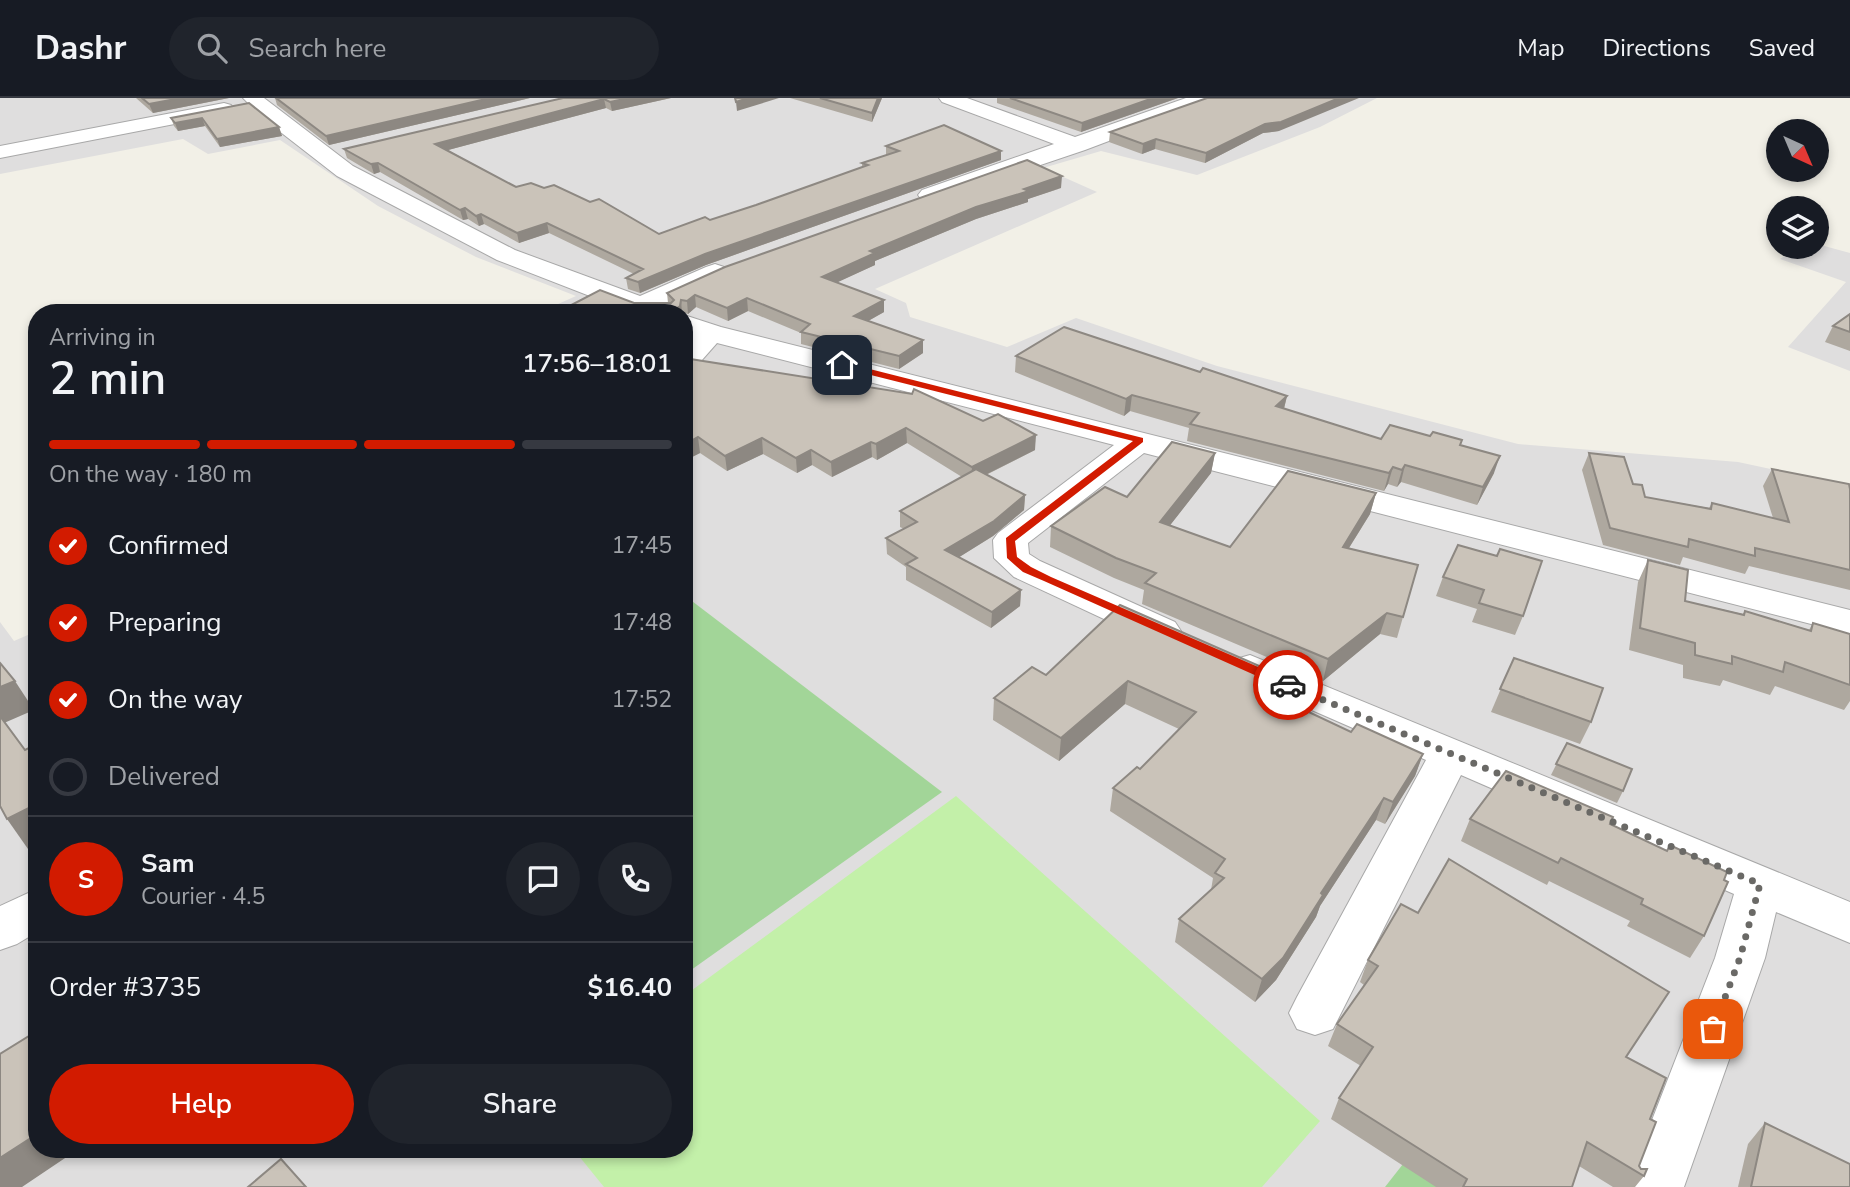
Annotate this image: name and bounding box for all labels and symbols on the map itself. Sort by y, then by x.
north arrow [1766,119,1829,182]
pin [812,335,872,395]
courier [1253,650,1323,720]
pin [1683,999,1743,1059]

